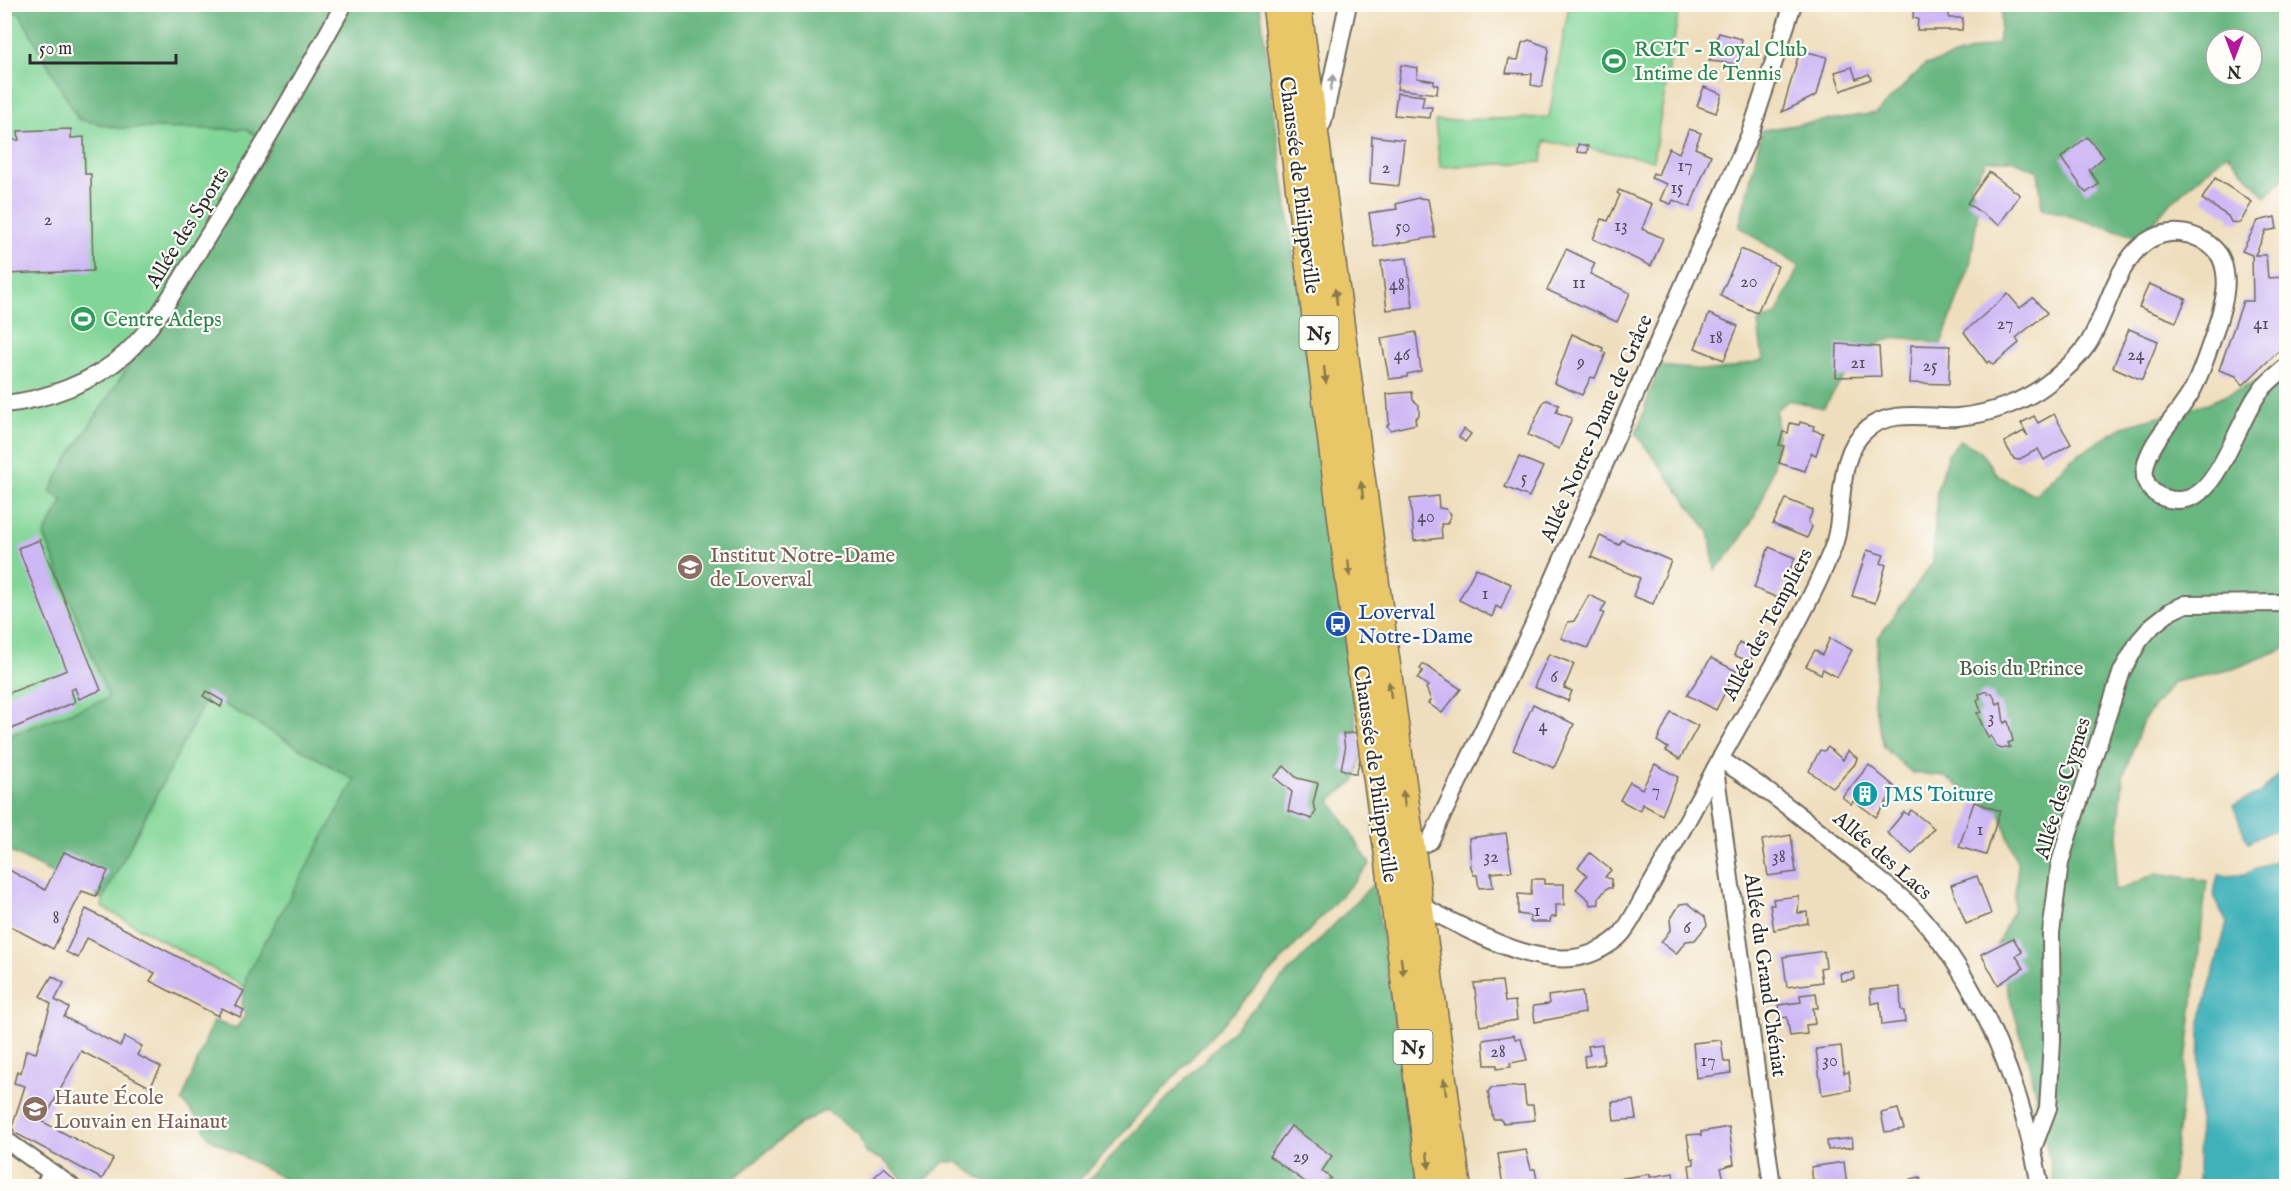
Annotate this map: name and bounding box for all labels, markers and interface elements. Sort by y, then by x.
scale bar [30,27,176,65]
north arrow [2204,27,2264,87]
place label: RCIT - Royal Club Intime de Tennis [1634,37,1807,88]
text: 50 m [39,38,72,61]
sports icon: RCIT - Royal Club Intime de Tennis [1599,46,1629,76]
text: N [2227,60,2242,80]
one-way arrow [1327,74,1337,92]
street label: Chaussée de Philippeville [1272,75,1325,296]
house number: 17 [1677,155,1693,178]
house number: 2 [1382,157,1390,180]
street label: Allée des Sports [140,162,236,294]
house number: 15 [1670,177,1684,200]
house number: 2 [44,209,52,232]
house number: 13 [1614,215,1628,238]
house number: 50 [1395,216,1411,239]
house number: 20 [1740,271,1758,294]
house number: 11 [1572,272,1586,295]
house number: 48 [1389,274,1405,297]
one-way arrow [1331,287,1341,306]
sports icon: Centre Adeps [68,304,98,334]
place label: Centre Adeps [103,307,222,334]
street label: Allée Notre-Dame de Grâce [1534,310,1660,548]
house number: 27 [1997,313,2013,336]
house number: 41 [2253,313,2269,336]
road number: N5 [1300,316,1338,350]
house number: 18 [1709,327,1723,350]
house number: 46 [1394,344,1411,367]
house number: 24 [2127,344,2145,367]
house number: 9 [1576,351,1585,374]
house number: 21 [1850,352,1866,375]
house number: 25 [1923,355,1938,378]
one-way arrow [1320,365,1329,384]
house number: 5 [1521,467,1528,490]
one-way arrow [1358,480,1367,499]
house number: 40 [1417,506,1435,529]
place label: Institut Notre-Dame de Loverval [710,543,896,594]
street label: Allée des Templiers [1716,544,1820,706]
school or university icon: Institut Notre-Dame de Loverval [675,552,705,582]
one-way arrow [1344,559,1354,578]
house number: 1 [1482,583,1488,606]
place label: Loverval Notre-Dame [1358,600,1473,651]
bus stop icon: Loverval Notre-Dame [1323,609,1353,639]
park label: Bois du Prince [1959,656,2084,683]
street label: Chaussée de Philippeville [1346,664,1403,885]
house number: 6 [1550,666,1558,689]
one-way arrow [1385,680,1394,699]
house number: 3 [1988,707,1994,730]
street label: Allée des Cygnes [2029,714,2098,864]
house number: 4 [1539,715,1548,738]
building icon: JMS Toiture [1850,779,1880,809]
house number: 7 [1652,780,1660,803]
place label: JMS Toiture [1882,782,1994,809]
one-way arrow [1399,790,1408,809]
street label: Allée des Lacs [1826,805,1937,907]
house number: 1 [1977,819,1983,842]
house number: 32 [1483,846,1499,869]
house number: 38 [1772,846,1786,869]
street label: Allée du Grand Chéniat [1737,871,1792,1079]
house number: 1 [1534,900,1540,923]
house number: 8 [52,907,60,930]
house number: 6 [1683,917,1691,940]
one-way arrow [1398,957,1407,976]
road number: N5 [1394,1030,1432,1064]
house number: 28 [1490,1041,1506,1064]
house number: 17 [1700,1050,1716,1073]
house number: 30 [1822,1050,1838,1073]
one-way arrow [1440,1077,1449,1096]
place label: Haute École Louvain en Hainaut [54,1084,228,1136]
school or university icon: Haute École Louvain en Hainaut [20,1094,50,1124]
house number: 29 [1293,1146,1309,1169]
one-way arrow [1423,1150,1433,1169]

